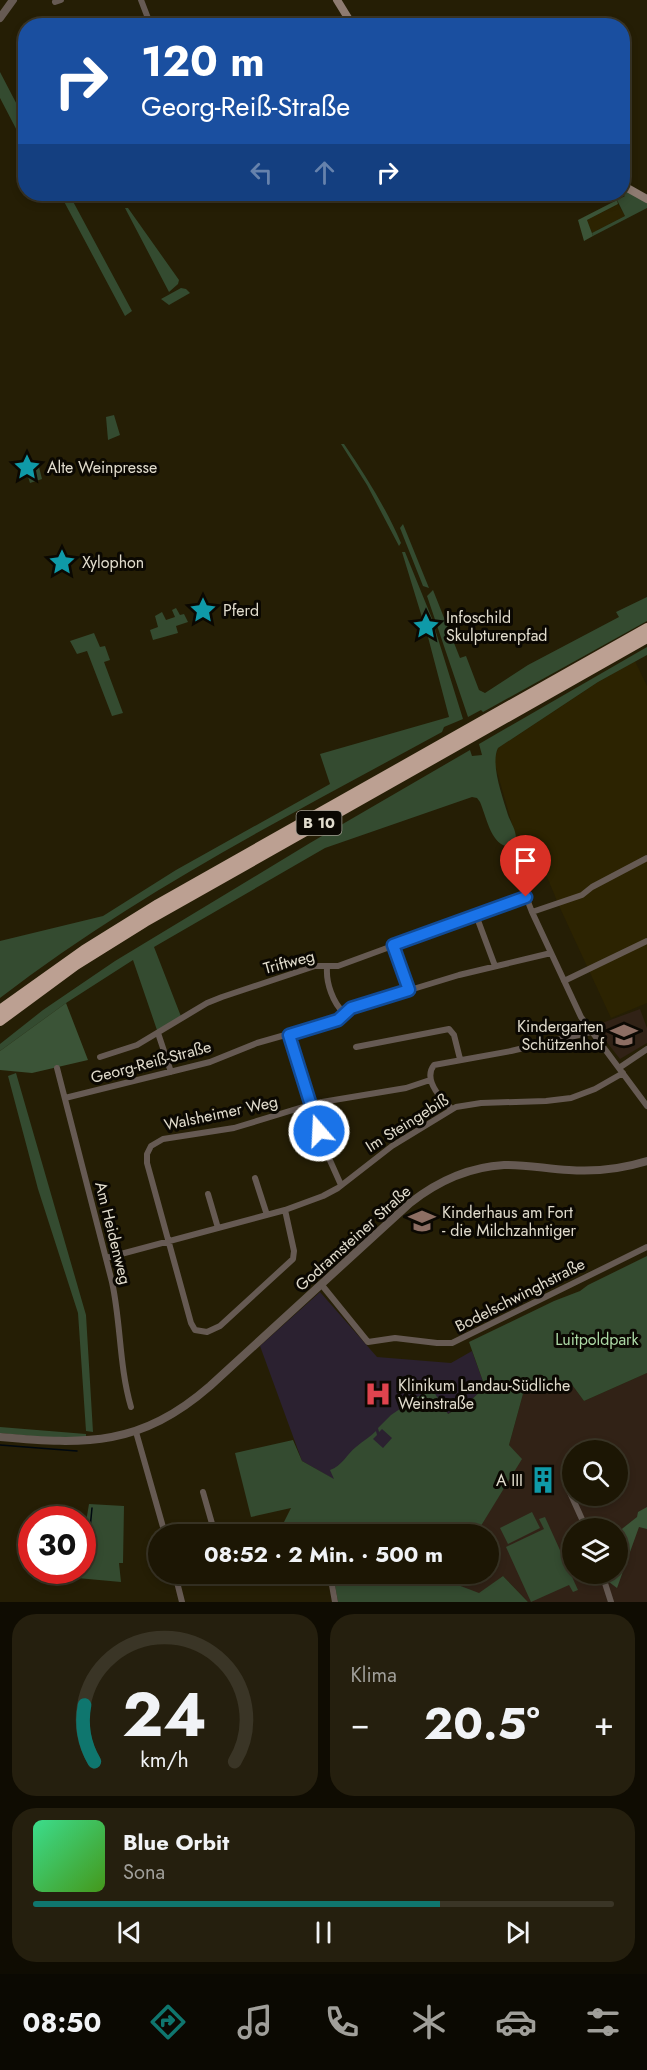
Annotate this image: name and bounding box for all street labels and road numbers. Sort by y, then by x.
road number: B 10 [296,811,342,835]
street label: Triftweg [261,944,317,980]
street label: Georg-Reiß-Straße [88,1035,214,1089]
street label: Im Steingebiß [361,1088,453,1158]
street label: Walsheimer Weg [162,1090,280,1136]
street label: Am Heidenweg [89,1179,137,1287]
street label: Godramsteiner Straße [290,1180,416,1296]
street label: Bodelschwinghstraße [451,1252,589,1338]

